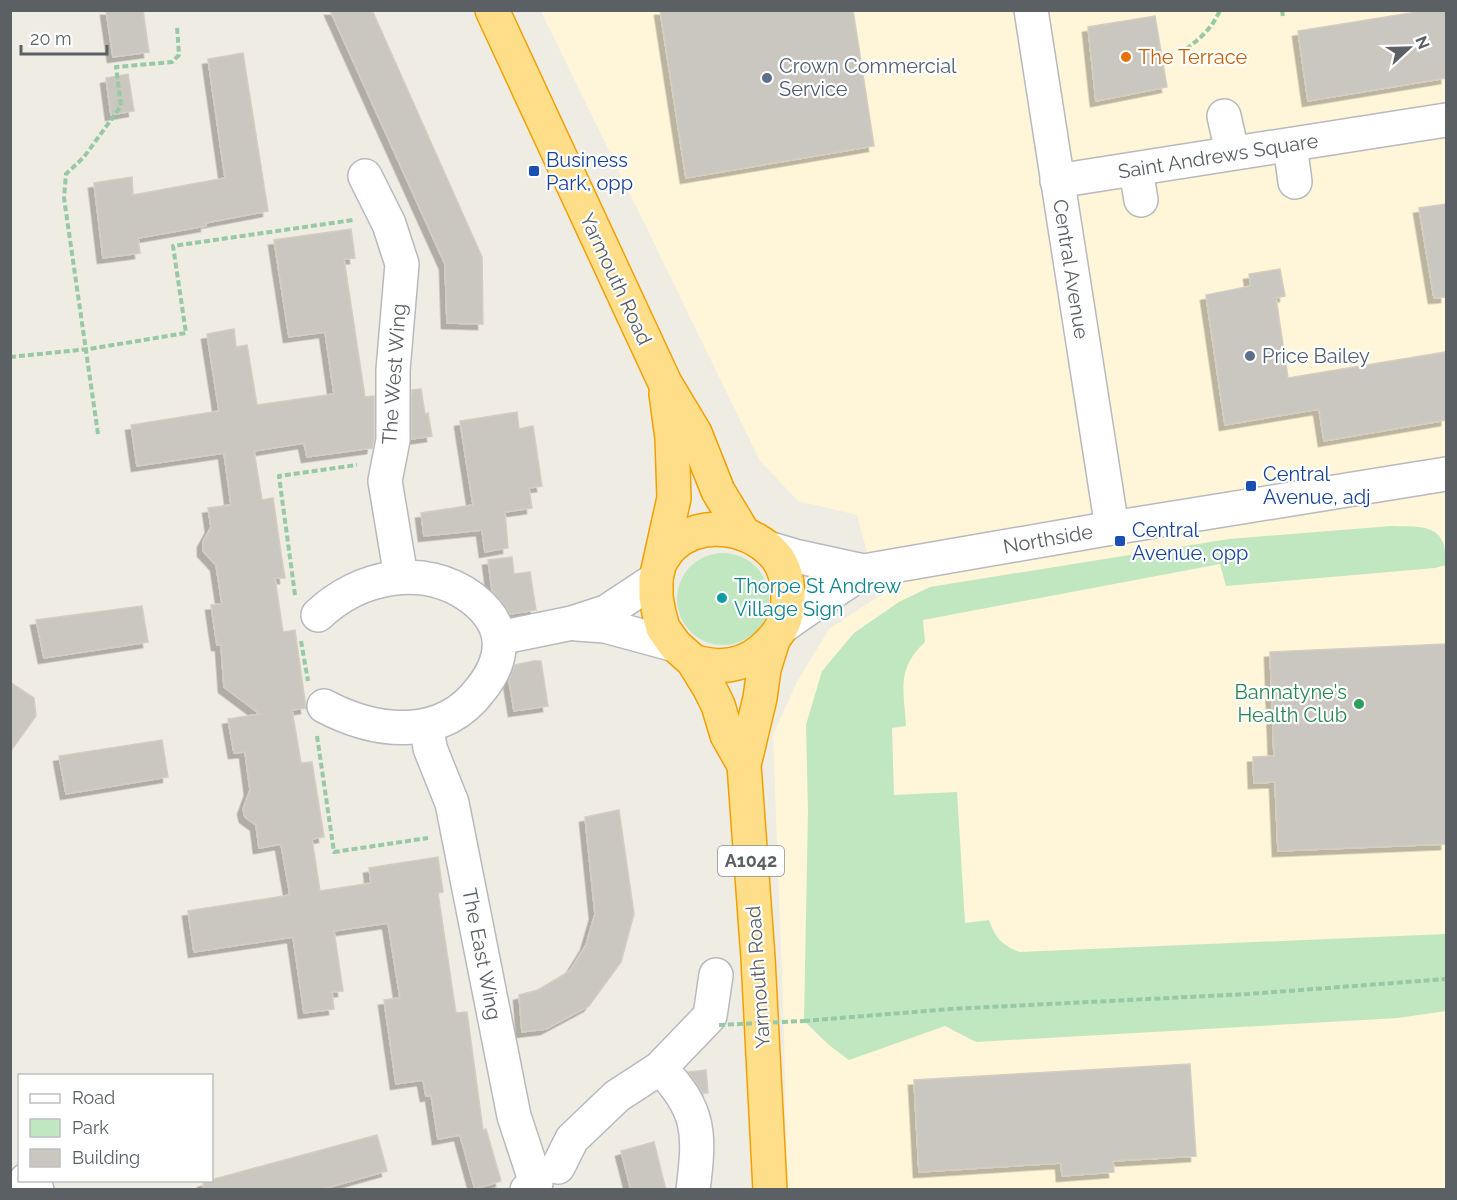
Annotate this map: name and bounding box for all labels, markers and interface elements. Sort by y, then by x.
scale bar [21,18,106,56]
north arrow [1379,18,1439,78]
text: 20 m [30,28,72,49]
text: N [1411,33,1434,52]
place label: The Terrace [1138,45,1248,69]
marker: The Terrace [1119,50,1133,64]
place label: Crown Commercial Service [779,54,957,101]
marker: Crown Commercial Service [760,71,774,85]
street label: Saint Andrews Square [1116,128,1320,184]
place label: Business Park, opp [546,148,633,195]
marker: Business Park, opp [527,164,541,178]
street label: Central Avenue [1048,197,1094,341]
street label: Yarmouth Road [575,209,657,349]
street label: The West Wing [377,303,411,445]
place label: Price Bailey [1262,344,1370,368]
marker: Price Bailey [1243,349,1257,363]
place label: Central Avenue, adj [1263,462,1371,509]
marker: Central Avenue, adj [1244,479,1258,493]
place label: Central Avenue, opp [1132,518,1248,565]
street label: Northside [1001,519,1095,559]
marker: Central Avenue, opp [1113,534,1127,548]
place label: Thorpe St Andrew Village Sign [734,574,901,621]
marker: Thorpe St Andrew Village Sign [715,591,729,605]
place label: Bannatyne's Health Club [1235,680,1347,727]
marker: Bannatyne's Health Club [1352,697,1366,711]
road number: A1042 [718,846,784,876]
street label: The East Wing [457,886,507,1022]
street label: Yarmouth Road [741,905,775,1049]
legend [18,1074,213,1182]
text: Road [72,1087,115,1108]
text: Park [72,1117,109,1138]
text: Building [72,1147,140,1168]

